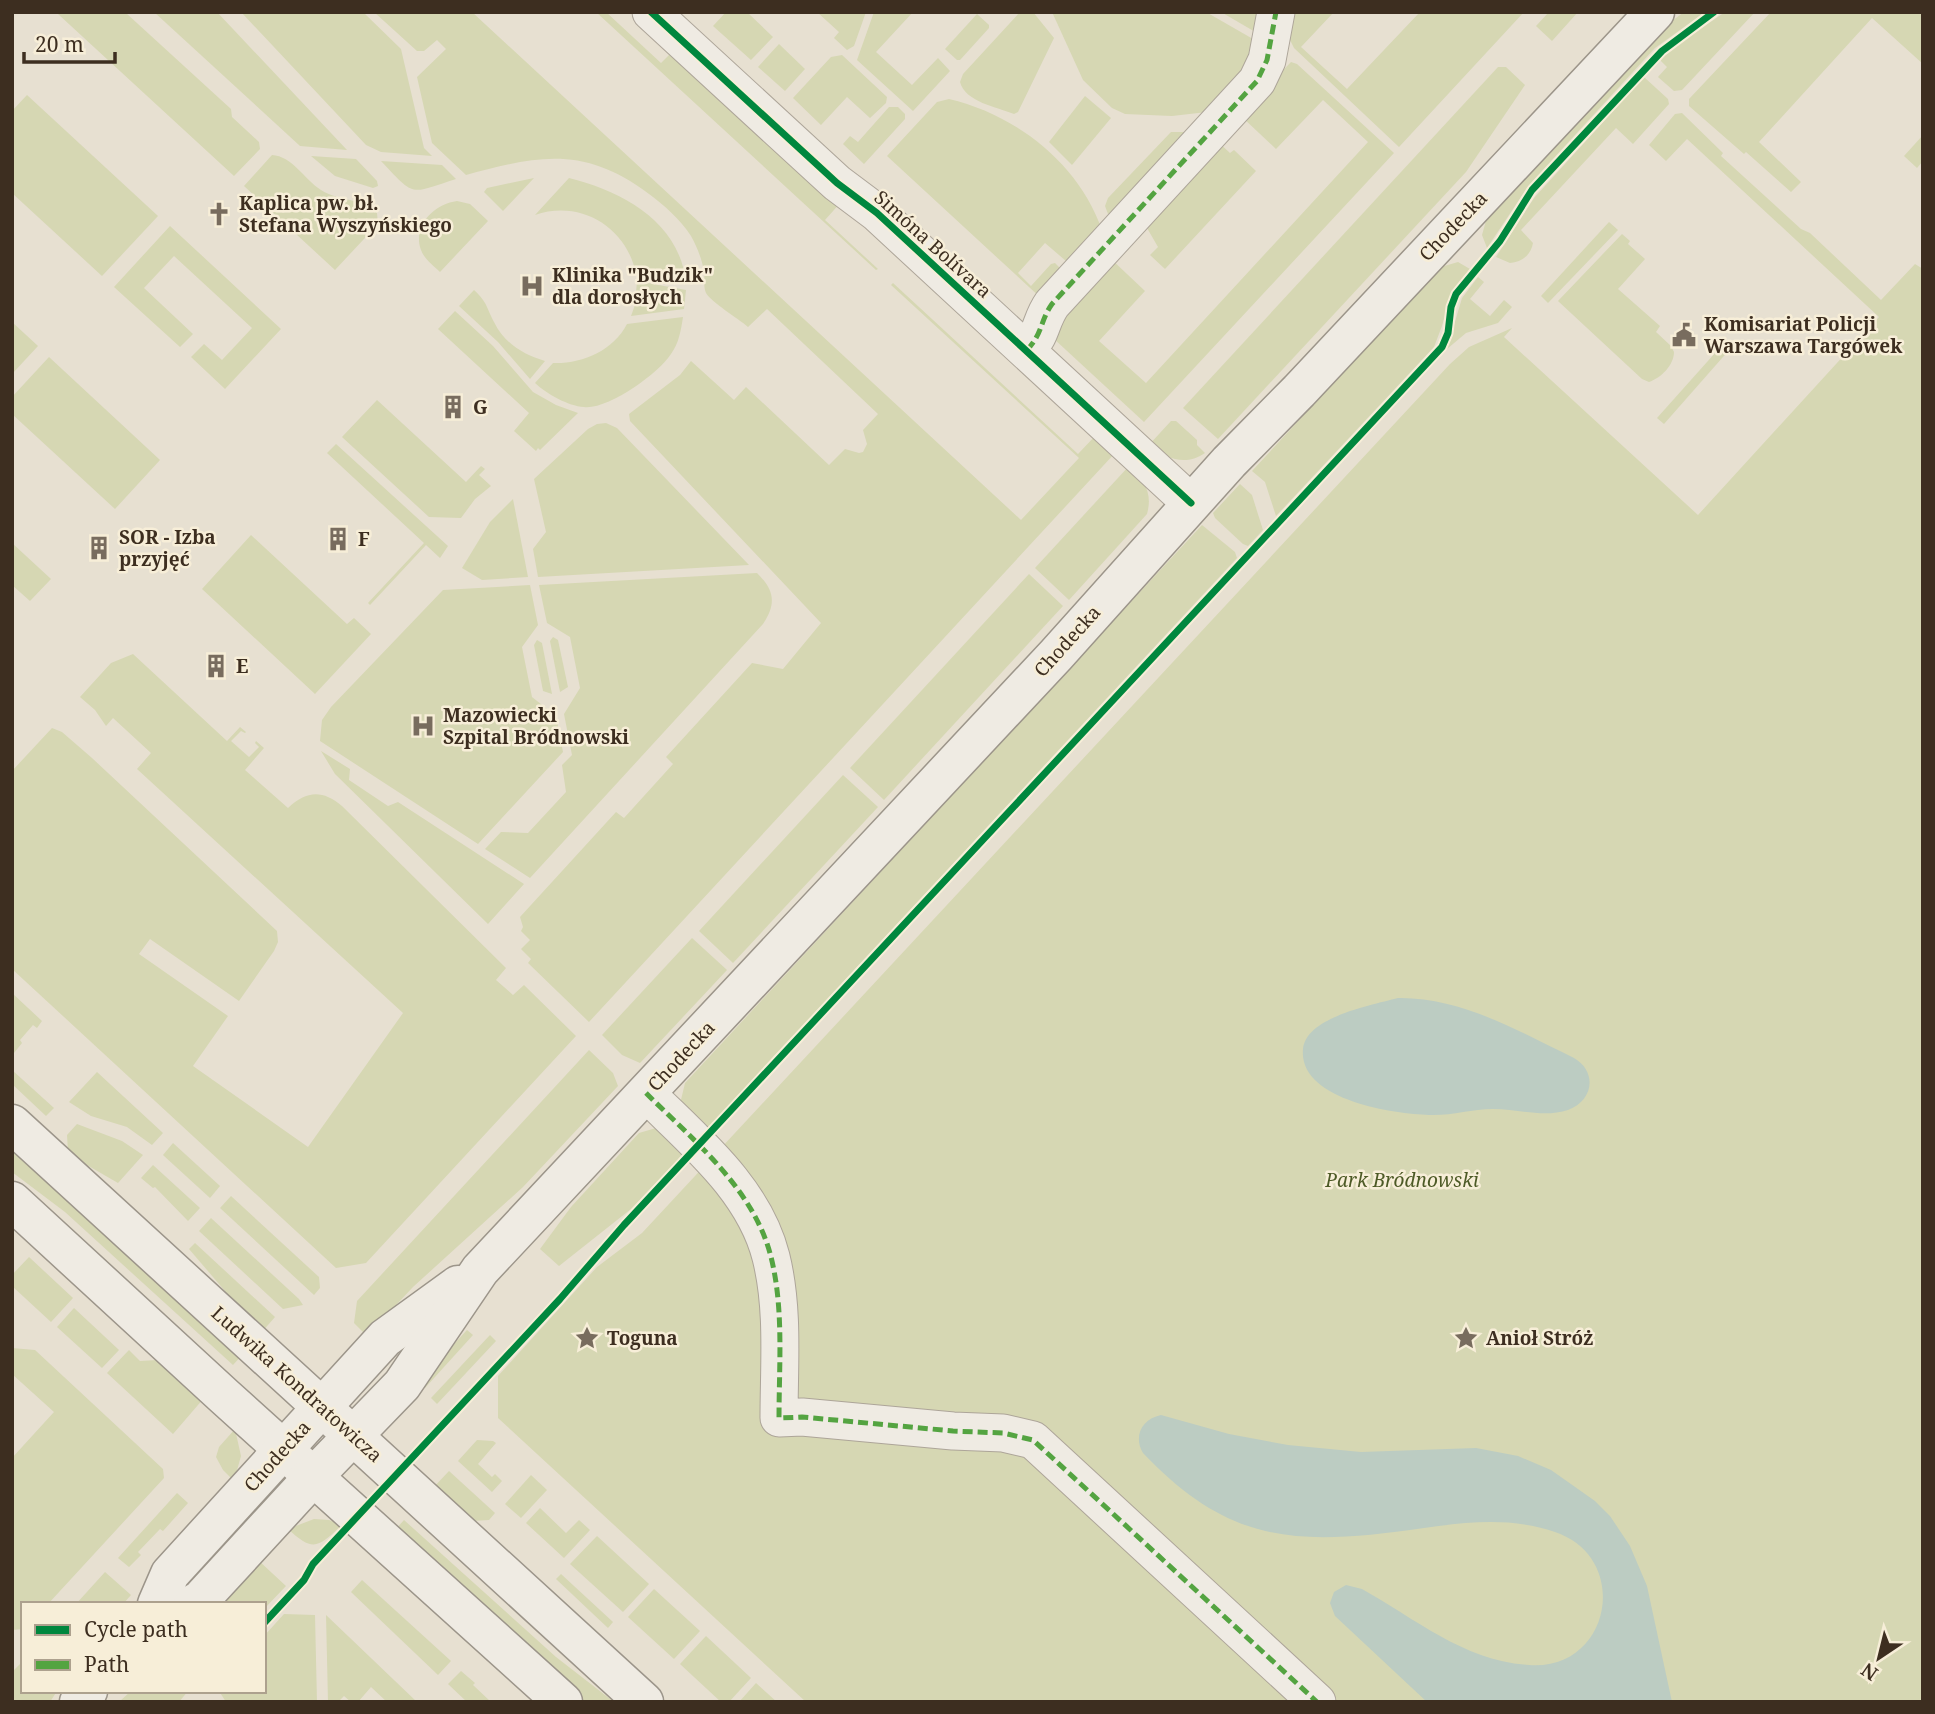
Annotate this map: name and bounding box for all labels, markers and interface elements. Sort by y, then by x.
scale bar [24,21,116,65]
text: 20 m [35,30,84,58]
street label: Simóna Bolívara [869,184,997,304]
street label: Chodecka [1413,185,1493,267]
place label: Kaplica pw. bł. Stefana Wyszyńskiego [239,190,452,238]
church icon: Kaplica pw. bł. Stefana Wyszyńskiego [205,200,233,228]
place label: Klinika "Budzik" dla dorosłych [552,262,713,310]
hospital icon: Klinika "Budzik" dla dorosłych [518,272,546,300]
place label: Komisariat Policji Warszawa Targówek [1704,311,1903,359]
public building icon: Komisariat Policji Warszawa Targówek [1670,321,1698,349]
building icon: G [439,393,467,421]
place label: G [473,394,488,420]
place label: SOR - Izba przyjęć [119,524,216,572]
building icon: F [324,525,352,553]
place label: F [358,526,370,552]
building icon: SOR - Izba przyjęć [85,534,113,562]
street label: Chodecka [1028,600,1106,682]
building icon: E [202,652,230,680]
place label: E [236,653,248,679]
place label: Mazowiecki Szpital Bródnowski [443,702,629,750]
hospital icon: Mazowiecki Szpital Bródnowski [409,712,437,740]
street label: Chodecka [642,1015,720,1097]
park label: Park Bródnowski [1324,1167,1479,1193]
street label: Ludwika Kondratowicza [206,1300,388,1468]
place icon: Toguna [573,1324,601,1352]
place icon: Anioł Stróż [1452,1324,1480,1352]
place label: Toguna [607,1325,678,1351]
place label: Anioł Stróż [1486,1325,1593,1351]
street label: Chodecka [238,1415,316,1497]
legend [21,1602,266,1693]
text: Cycle path [84,1615,188,1643]
north arrow [1844,1623,1914,1693]
text: Path [84,1650,129,1678]
text: N [1856,1657,1883,1687]

